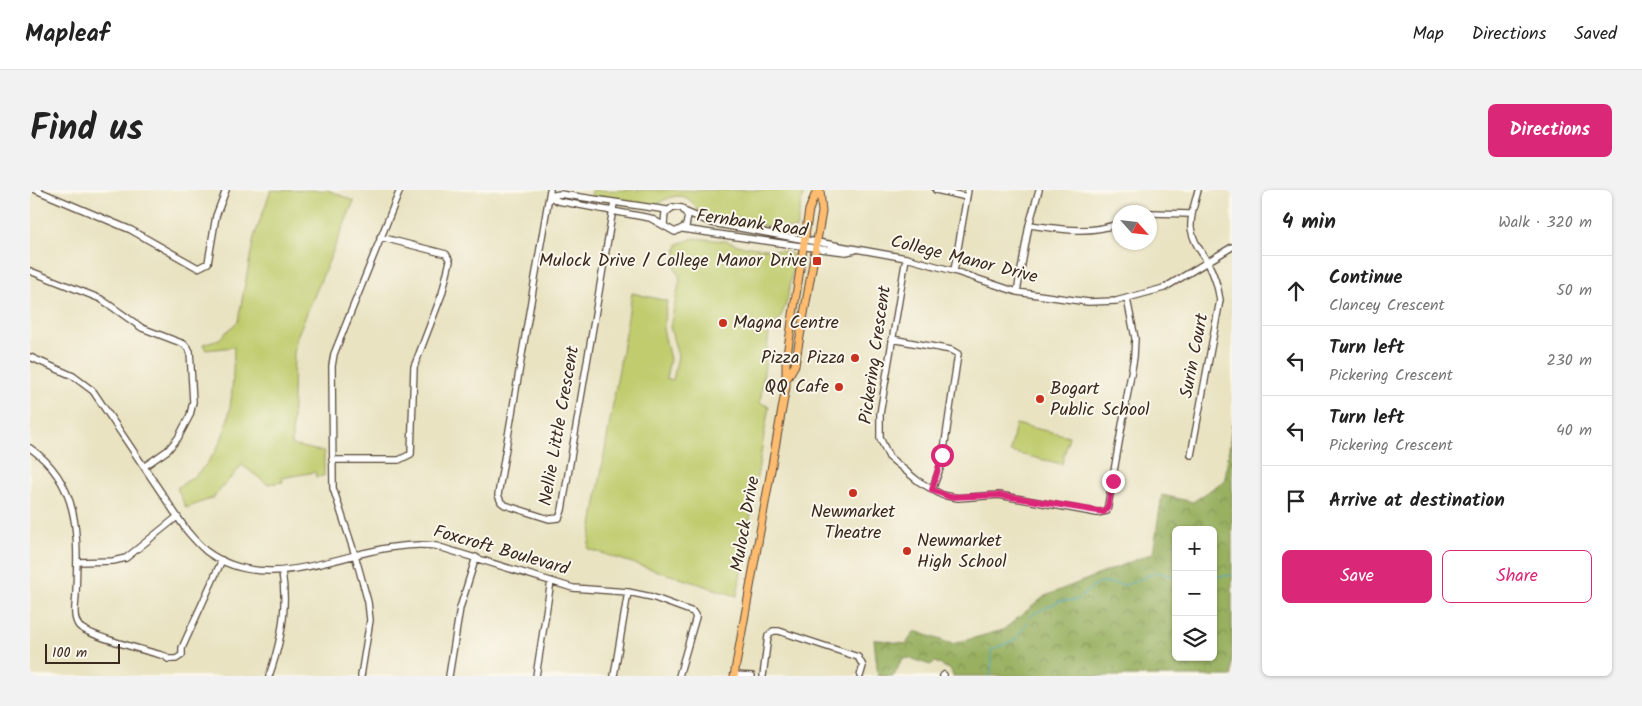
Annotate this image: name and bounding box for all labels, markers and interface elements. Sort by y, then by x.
text: Mapleaf [25,15,109,54]
text: Map [1412,20,1444,49]
text: Directions [1472,20,1546,49]
text: Saved [1574,20,1617,49]
text: Find us [30,102,143,158]
button: Directions [1488,104,1612,157]
street label: Fernbank Road [694,202,811,246]
north arrow [1112,205,1157,250]
text: 4 min [1282,206,1336,239]
text: Walk · 320 m [1498,210,1592,235]
street label: College Manor Drive [887,228,1041,292]
place label: Mulock Drive / College Manor Drive [539,247,807,276]
marker: Mulock Drive / College Manor Drive [811,255,823,267]
text: Continue [1329,263,1402,293]
icon: ahead [1282,277,1310,305]
text: 50 m [1556,278,1592,303]
street label: Pickering Crescent [852,283,900,426]
text: Clancey Crescent [1329,293,1445,318]
place label: Magna Centre [733,309,839,338]
street label: Surin Court [1173,310,1218,401]
marker: Magna Centre [717,317,729,329]
text: Turn left [1329,333,1404,363]
street label: Nellie Little Crescent [532,343,588,508]
place label: Pizza Pizza [761,344,845,373]
icon: left [1282,347,1310,375]
text: 230 m [1546,348,1592,373]
marker: Pizza Pizza [849,352,861,364]
text: Pickering Crescent [1329,363,1453,388]
place label: QQ Cafe [765,373,829,402]
place label: Bogart Public School [1050,375,1150,425]
marker: QQ Cafe [833,381,845,393]
marker: Bogart Public School [1034,393,1046,405]
text: Turn left [1329,403,1404,433]
icon: left [1282,417,1310,445]
text: 40 m [1556,418,1592,443]
text: Pickering Crescent [1329,433,1453,458]
route start [931,444,954,467]
route end [1102,470,1125,493]
street label: Mulock Drive [723,474,769,574]
text: Arrive at destination [1329,486,1505,516]
marker: Newmarket Theatre [847,487,859,499]
icon: arrive [1282,487,1310,515]
place label: Newmarket Theatre [811,498,896,548]
street label: Foxcroft Boulevard [430,518,573,585]
map controls [1172,526,1217,661]
button: + [1172,526,1217,571]
place label: Newmarket High School [917,527,1007,577]
marker: Newmarket High School [901,545,913,557]
button: Save [1282,550,1432,603]
button: Share [1442,550,1592,603]
button: − [1172,571,1217,616]
button: layers [1172,616,1217,661]
scale bar [45,641,120,664]
text: 100 m [52,642,87,664]

